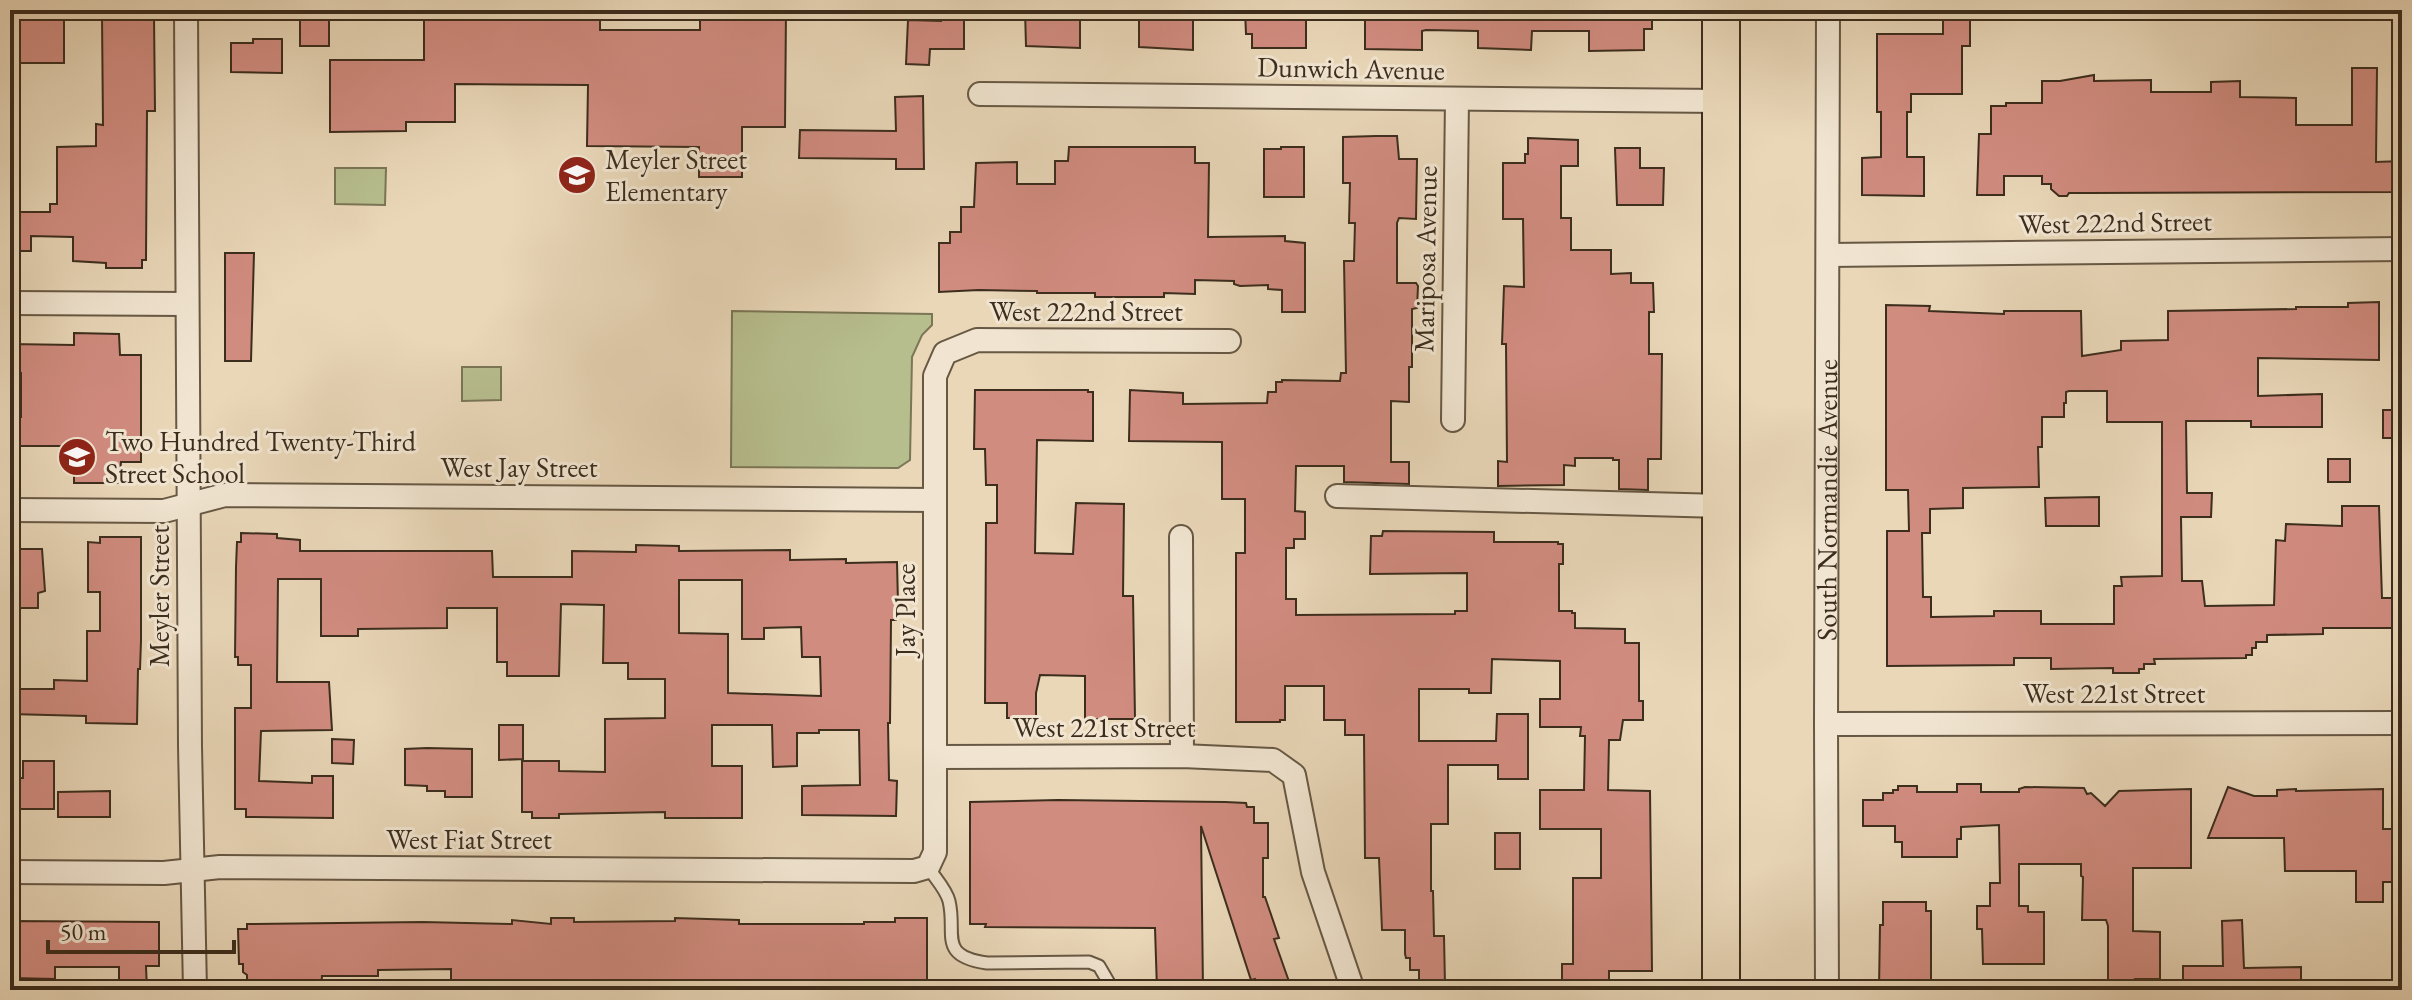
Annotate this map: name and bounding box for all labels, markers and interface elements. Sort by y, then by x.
street label: Dunwich Avenue [1257,48,1445,88]
place label: Meyler Street Elementary [605,141,747,209]
school or university icon: Meyler Street Elementary [556,154,598,196]
street label: Mariposa Avenue [1405,165,1445,353]
street label: West 222nd Street [2018,202,2212,242]
street label: West 222nd Street [989,293,1183,329]
street label: South Normandie Avenue [1808,359,1845,641]
place label: Two Hundred Twenty-Third Street School [105,423,417,491]
school or university icon: Two Hundred Twenty-Third Street School [56,436,98,478]
street label: West Jay Street [441,449,598,485]
street label: Meyler Street [141,525,177,667]
street label: Jay Place [887,563,923,659]
street label: West 221st Street [2023,675,2205,711]
street label: West 221st Street [1013,709,1195,745]
street label: West Fiat Street [386,821,552,857]
scale bar [48,904,234,954]
text: 50 m [60,916,107,947]

